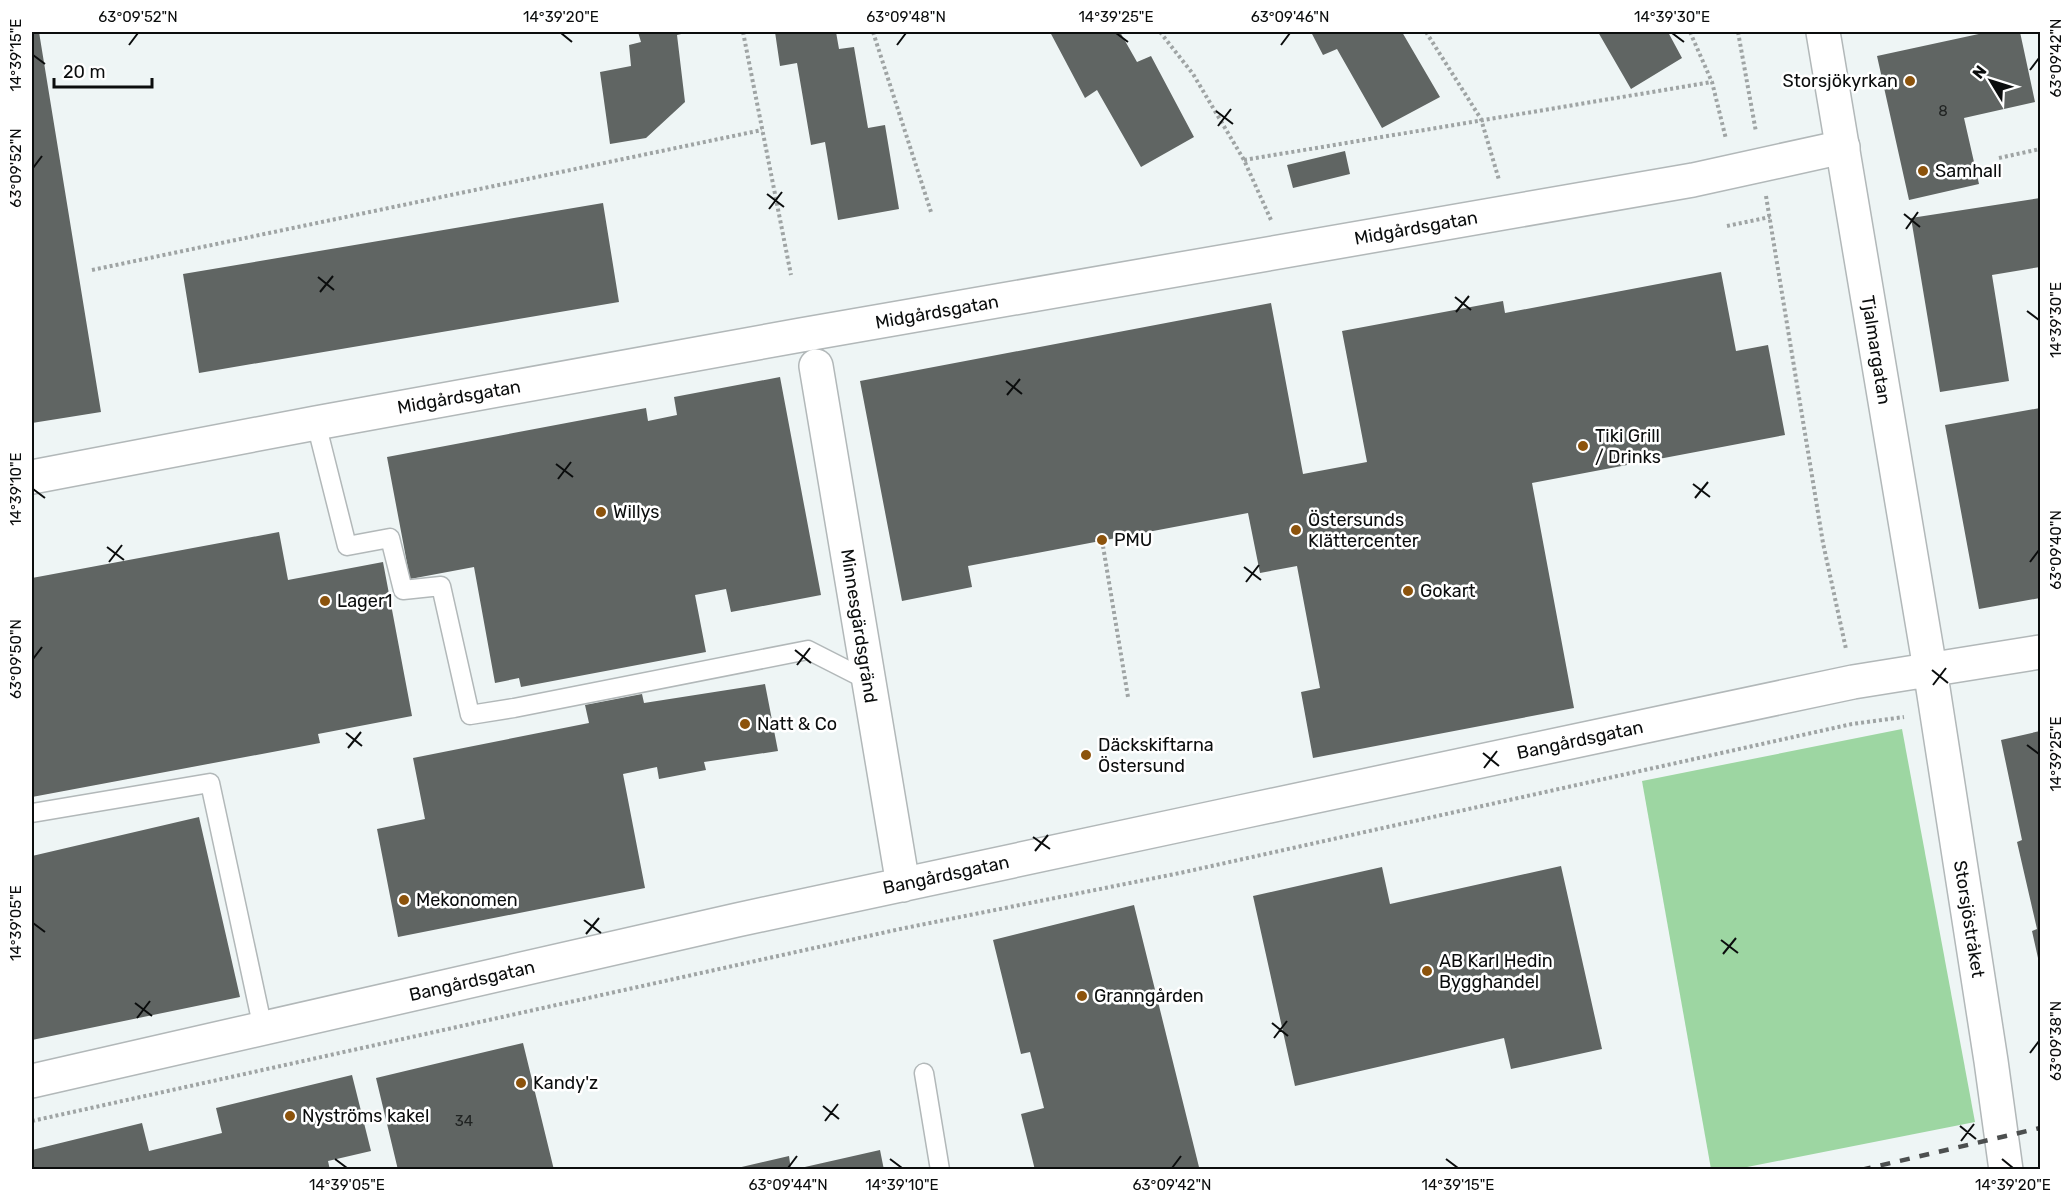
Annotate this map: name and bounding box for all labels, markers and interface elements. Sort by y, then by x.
text: 63°09'52"N [98,8,178,26]
text: 14°39'20"E [523,8,599,26]
text: 63°09'48"N [866,8,946,26]
text: 14°39'25"E [1078,8,1154,26]
text: 63°09'46"N [1251,8,1329,26]
text: 14°39'30"E [1634,8,1710,26]
text: 14°39'15"E [7,19,25,91]
text: 63°09'42"N [2047,19,2065,97]
scale bar [54,51,152,89]
north arrow [1961,51,2021,111]
text: 20 m [63,61,105,83]
text: N [1969,62,1991,82]
place label: Storsjökyrkan [1782,70,1898,92]
marker: Storsjökyrkan [1903,74,1917,88]
house number: 8 [1938,102,1948,120]
text: 63°09'52"N [7,128,25,208]
place label: Samhall [1935,160,2002,182]
marker: Samhall [1916,164,1930,178]
street label: Midgårdsgatan [1353,206,1479,250]
text: 14°39'30"E [2047,282,2065,358]
street label: Midgårdsgatan [874,290,1000,334]
street label: Tjalmargatan [1857,294,1895,406]
street label: Midgårdsgatan [396,375,522,419]
place label: Tiki Grill / Drinks [1595,425,1661,468]
marker: Tiki Grill / Drinks [1576,439,1590,453]
text: 14°39'10"E [7,452,25,526]
place label: Willys [613,501,659,523]
marker: Willys [594,505,608,519]
place label: Östersunds Klättercenter [1308,509,1419,552]
text: 63°09'40"N [2047,510,2065,590]
marker: Östersunds Klättercenter [1289,523,1303,537]
place label: PMU [1114,529,1152,551]
marker: PMU [1095,533,1109,547]
street label: Minnesgärdsgränd [836,547,882,705]
place label: Gokart [1420,580,1476,602]
marker: Gokart [1401,584,1415,598]
place label: Lager1 [337,590,392,612]
marker: Lager1 [318,594,332,608]
text: 63°09'50"N [7,619,25,699]
place label: Natt & Co [757,713,837,735]
street label: Bangårdsgatan [1515,716,1645,764]
text: 14°39'25"E [2047,716,2065,792]
marker: Natt & Co [738,717,752,731]
place label: Däckskiftarna Östersund [1098,734,1214,777]
marker: Däckskiftarna Östersund [1079,748,1093,762]
street label: Bangårdsgatan [881,851,1011,899]
street label: Storsjöstråket [1949,859,1989,979]
text: 14°39'05"E [7,885,25,961]
place label: Mekonomen [416,889,518,911]
marker: Mekonomen [397,893,411,907]
place label: AB Karl Hedin Bygghandel [1439,950,1553,993]
street label: Bangårdsgatan [407,956,537,1006]
marker: AB Karl Hedin Bygghandel [1420,964,1434,978]
place label: Granngården [1094,985,1204,1007]
marker: Granngården [1075,989,1089,1003]
text: 63°09'38"N [2047,1001,2065,1081]
place label: Kandy'z [533,1072,598,1094]
marker: Kandy'z [514,1076,528,1090]
place label: Nyströms kakel [302,1105,429,1127]
marker: Nyströms kakel [283,1109,297,1123]
house number: 34 [455,1112,473,1130]
text: 14°39'05"E [309,1176,385,1194]
text: 63°09'44"N [748,1176,828,1194]
text: 14°39'10"E [865,1176,939,1194]
text: 63°09'42"N [1133,1176,1211,1194]
text: 14°39'15"E [1422,1176,1494,1194]
text: 14°39'20"E [1975,1176,2051,1194]

